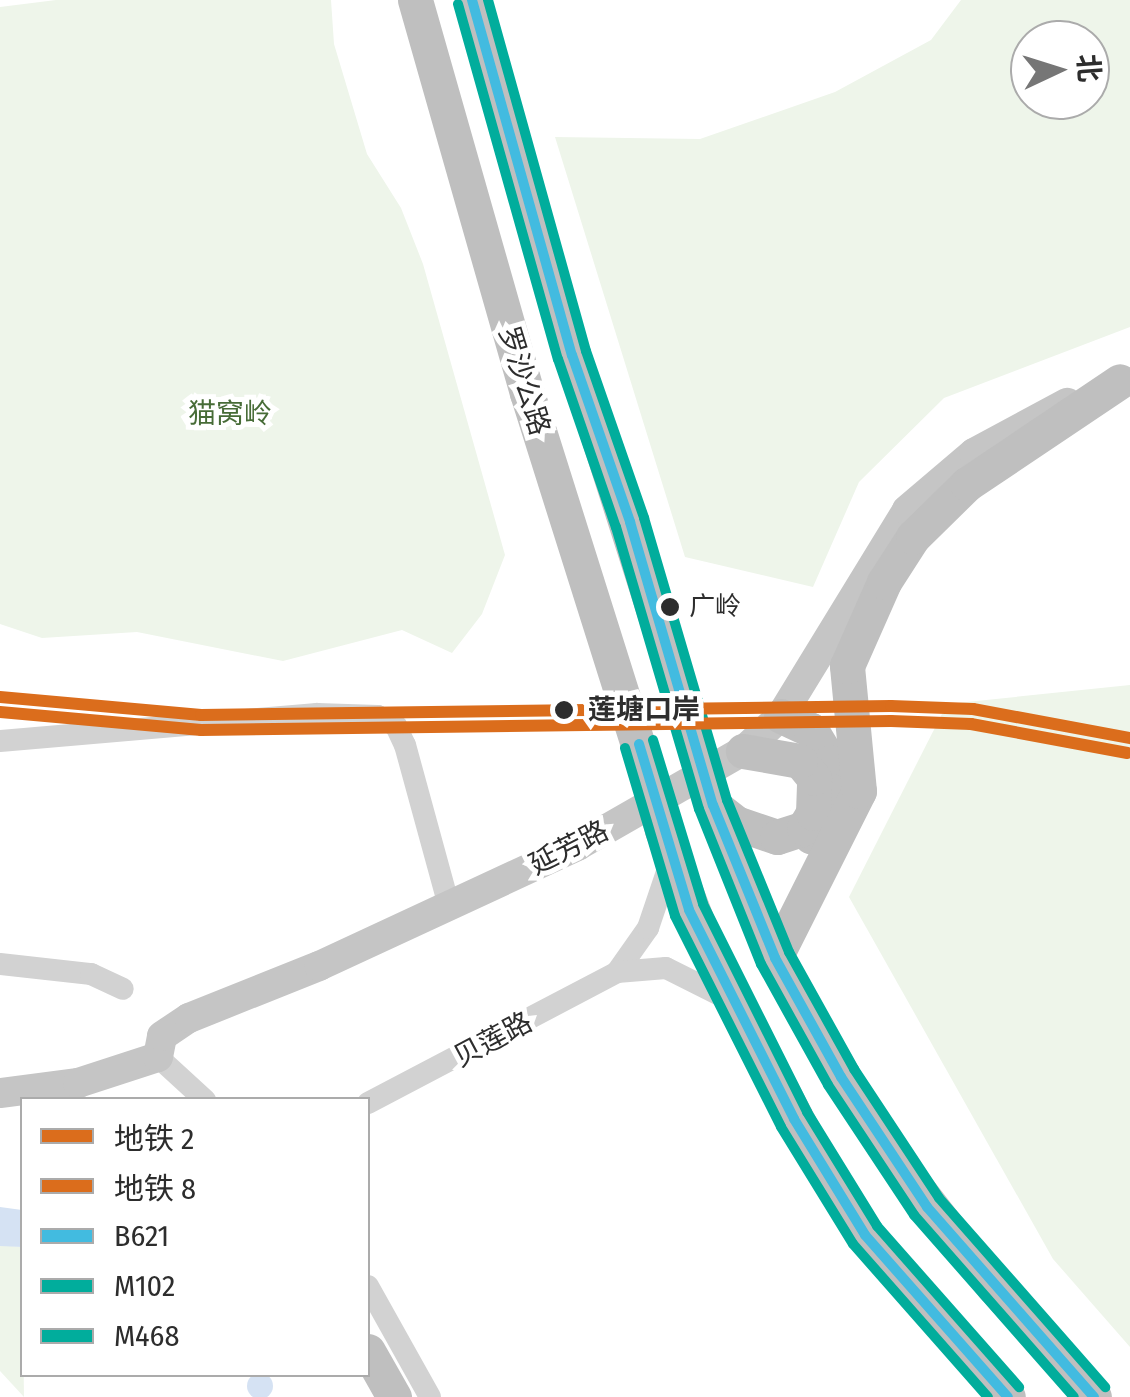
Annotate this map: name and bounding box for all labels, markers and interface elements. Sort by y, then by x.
north arrow [1010,20,1110,120]
text: 北 [1071,53,1106,83]
street label: 罗沙公路 [492,323,556,439]
park label: 猫窝岭 [188,397,272,431]
place label: 广岭 [689,591,741,623]
marker: 广岭 [660,597,680,617]
place label: 莲塘口岸 [588,693,700,727]
marker: 莲塘口岸 [549,695,579,725]
street label: 延芳路 [524,814,614,882]
street label: 贝莲路 [448,1005,538,1075]
legend [20,1097,370,1377]
text: 地铁 2 [114,1121,194,1157]
text: 地铁 8 [114,1171,196,1207]
text: B621 [114,1218,169,1254]
text: M102 [114,1268,175,1304]
text: M468 [114,1318,179,1354]

